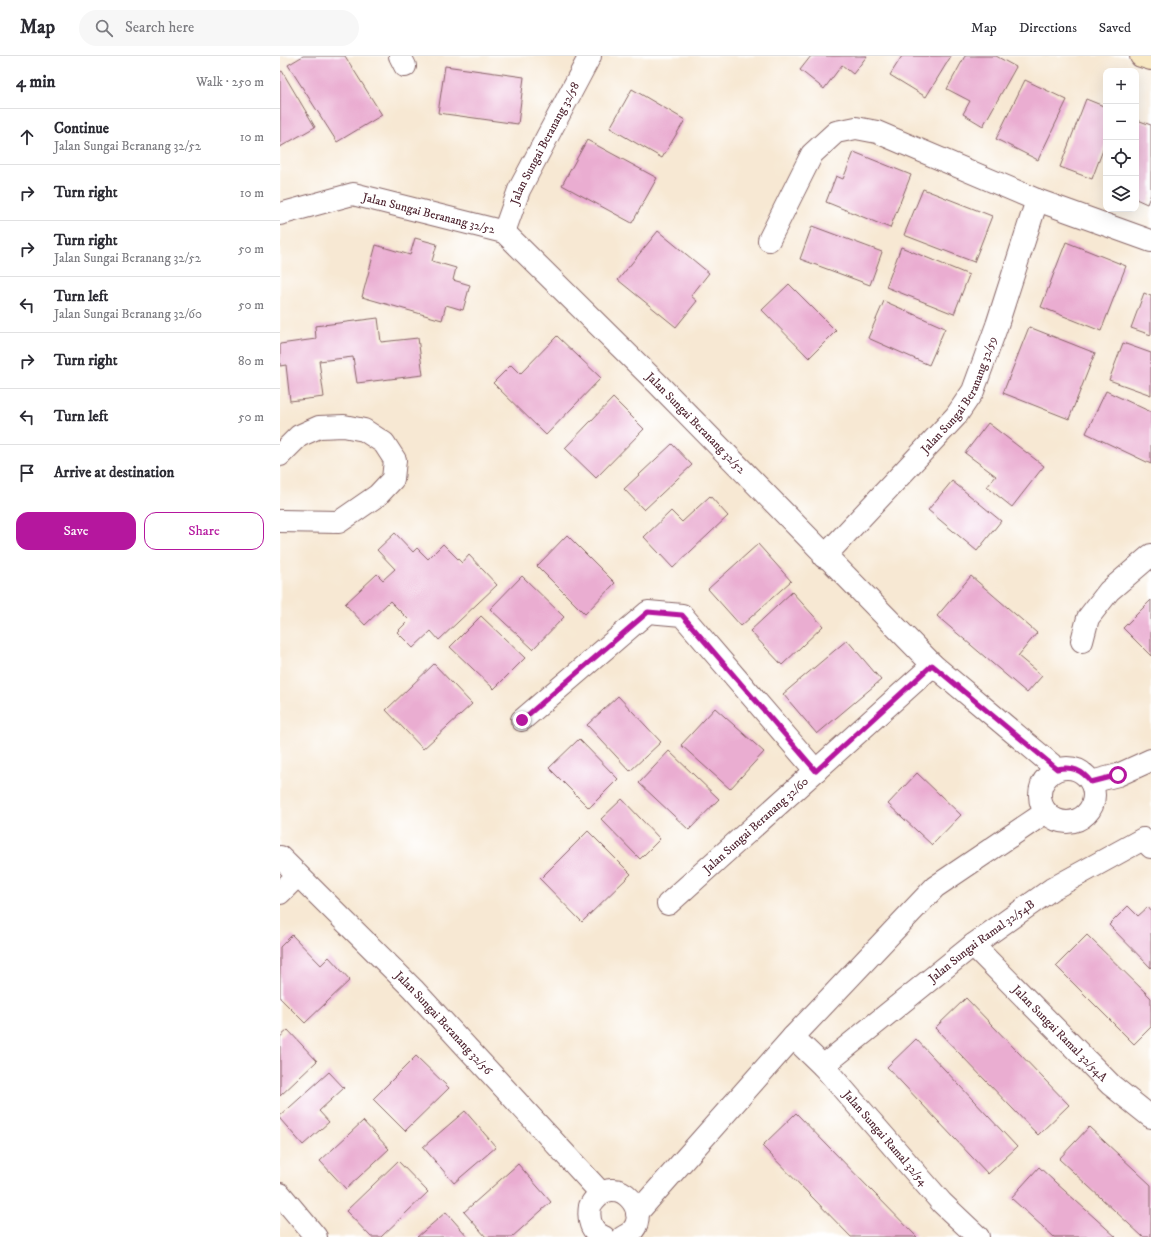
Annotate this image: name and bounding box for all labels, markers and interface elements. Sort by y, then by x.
search box [79,10,359,46]
text: Map [20,16,55,39]
icon: search [93,17,115,39]
text: Search here [125,18,194,37]
text: Map [971,19,997,37]
text: Directions [1019,19,1077,37]
text: Saved [1099,19,1131,37]
map controls [1103,68,1139,212]
button: + [1103,68,1139,104]
text: 4 min [16,71,55,93]
text: Walk · 250 m [196,74,264,90]
street label: Jalan Sungai Beranang 32/58 [507,79,582,207]
button: − [1103,104,1139,140]
text: Continue [54,119,109,138]
icon: ahead [16,126,38,148]
text: 10 m [240,129,264,145]
text: Jalan Sungai Beranang 32/52 [54,138,201,154]
button: locate [1103,140,1139,176]
button: layers [1103,176,1139,212]
icon: right [16,182,38,204]
text: Turn right [54,183,117,202]
text: 10 m [240,185,264,201]
street label: Jalan Sungai Beranang 32/52 [360,189,497,237]
text: Turn right [54,231,117,250]
icon: right [16,238,38,260]
text: 50 m [238,241,264,257]
text: Jalan Sungai Beranang 32/52 [54,250,201,266]
text: Turn left [54,287,108,306]
icon: left [16,294,38,316]
text: 50 m [238,297,264,313]
text: Jalan Sungai Beranang 32/60 [54,306,202,322]
street label: Jalan Sungai Beranang 32/59 [917,334,1000,457]
icon: right [16,350,38,372]
text: Turn right [54,351,117,370]
text: 80 m [238,353,264,369]
street label: Jalan Sungai Beranang 32/52 [642,368,749,477]
icon: left [16,406,38,428]
text: Turn left [54,407,108,426]
text: 50 m [238,409,264,425]
icon: arrive [16,462,38,484]
text: Arrive at destination [54,463,174,482]
button: Save [16,512,136,550]
button: Share [144,512,264,550]
route end [513,711,531,729]
route start [1109,766,1127,784]
street label: Jalan Sungai Beranang 32/60 [699,774,811,877]
street label: Jalan Sungai Ramal 32/54B [924,896,1038,986]
street label: Jalan Sungai Beranang 32/56 [391,967,496,1078]
street label: Jalan Sungai Ramal 32/54A [1009,981,1111,1085]
street label: Jalan Sungai Ramal 32/54 [839,1086,932,1190]

